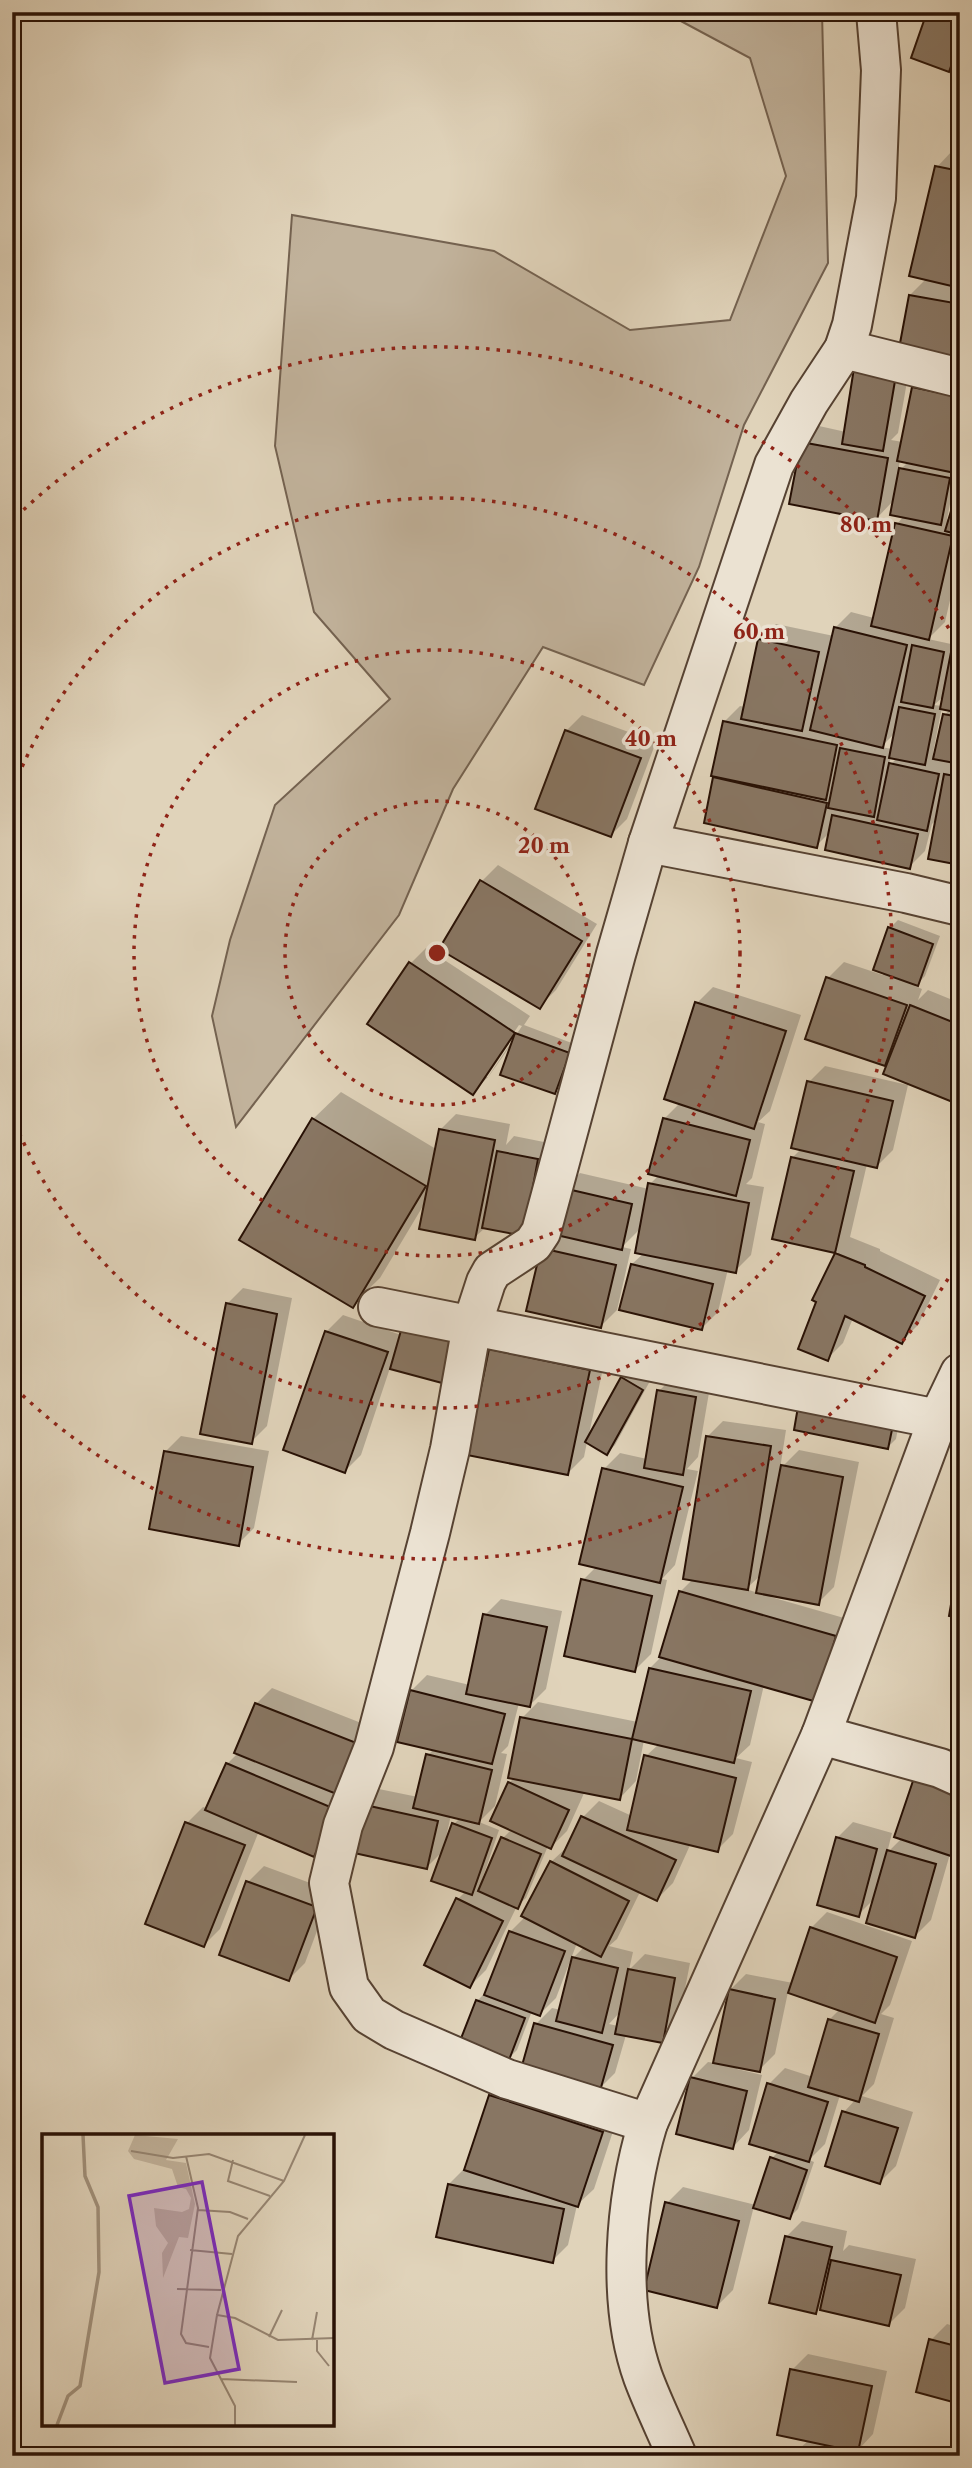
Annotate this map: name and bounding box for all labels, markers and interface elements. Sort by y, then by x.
text: 80 m [840,512,892,537]
text: 60 m [733,619,785,644]
text: 40 m [625,726,677,751]
text: 20 m [518,833,570,858]
centre of rings [425,941,449,965]
inset map [42,2134,334,2426]

